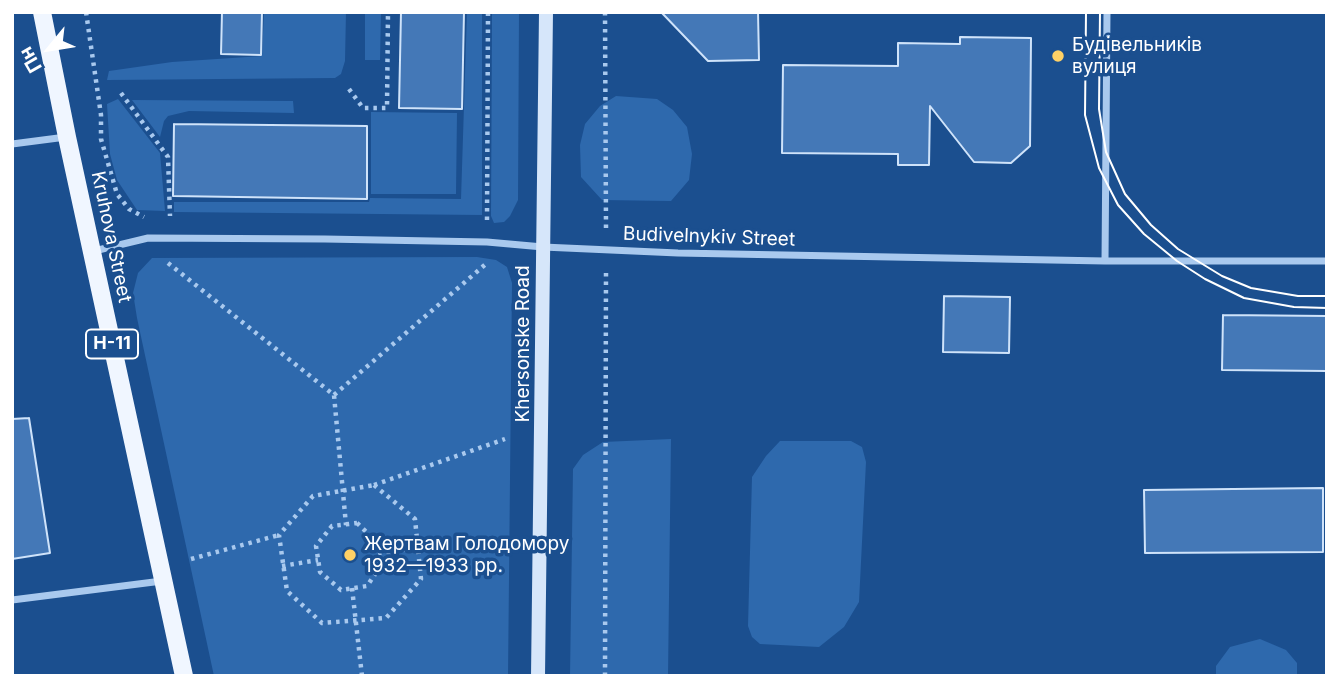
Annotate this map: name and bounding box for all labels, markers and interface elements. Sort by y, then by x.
north arrow [14,14,84,84]
place label: Будівельників вулиця [1072,34,1202,78]
text: Пн [14,43,47,77]
marker: Будівельників вулиця [1050,48,1066,64]
street label: Kruhova Street [86,169,136,305]
street label: Budivelnykiv Street [623,223,795,251]
street label: Khersonske Road [512,265,534,423]
road number: Н-11 [86,330,138,358]
place label: Жертвам Голодомору 1932—1933 рр. [364,533,569,577]
marker: Жертвам Голодомору 1932—1933 рр. [342,547,358,563]

